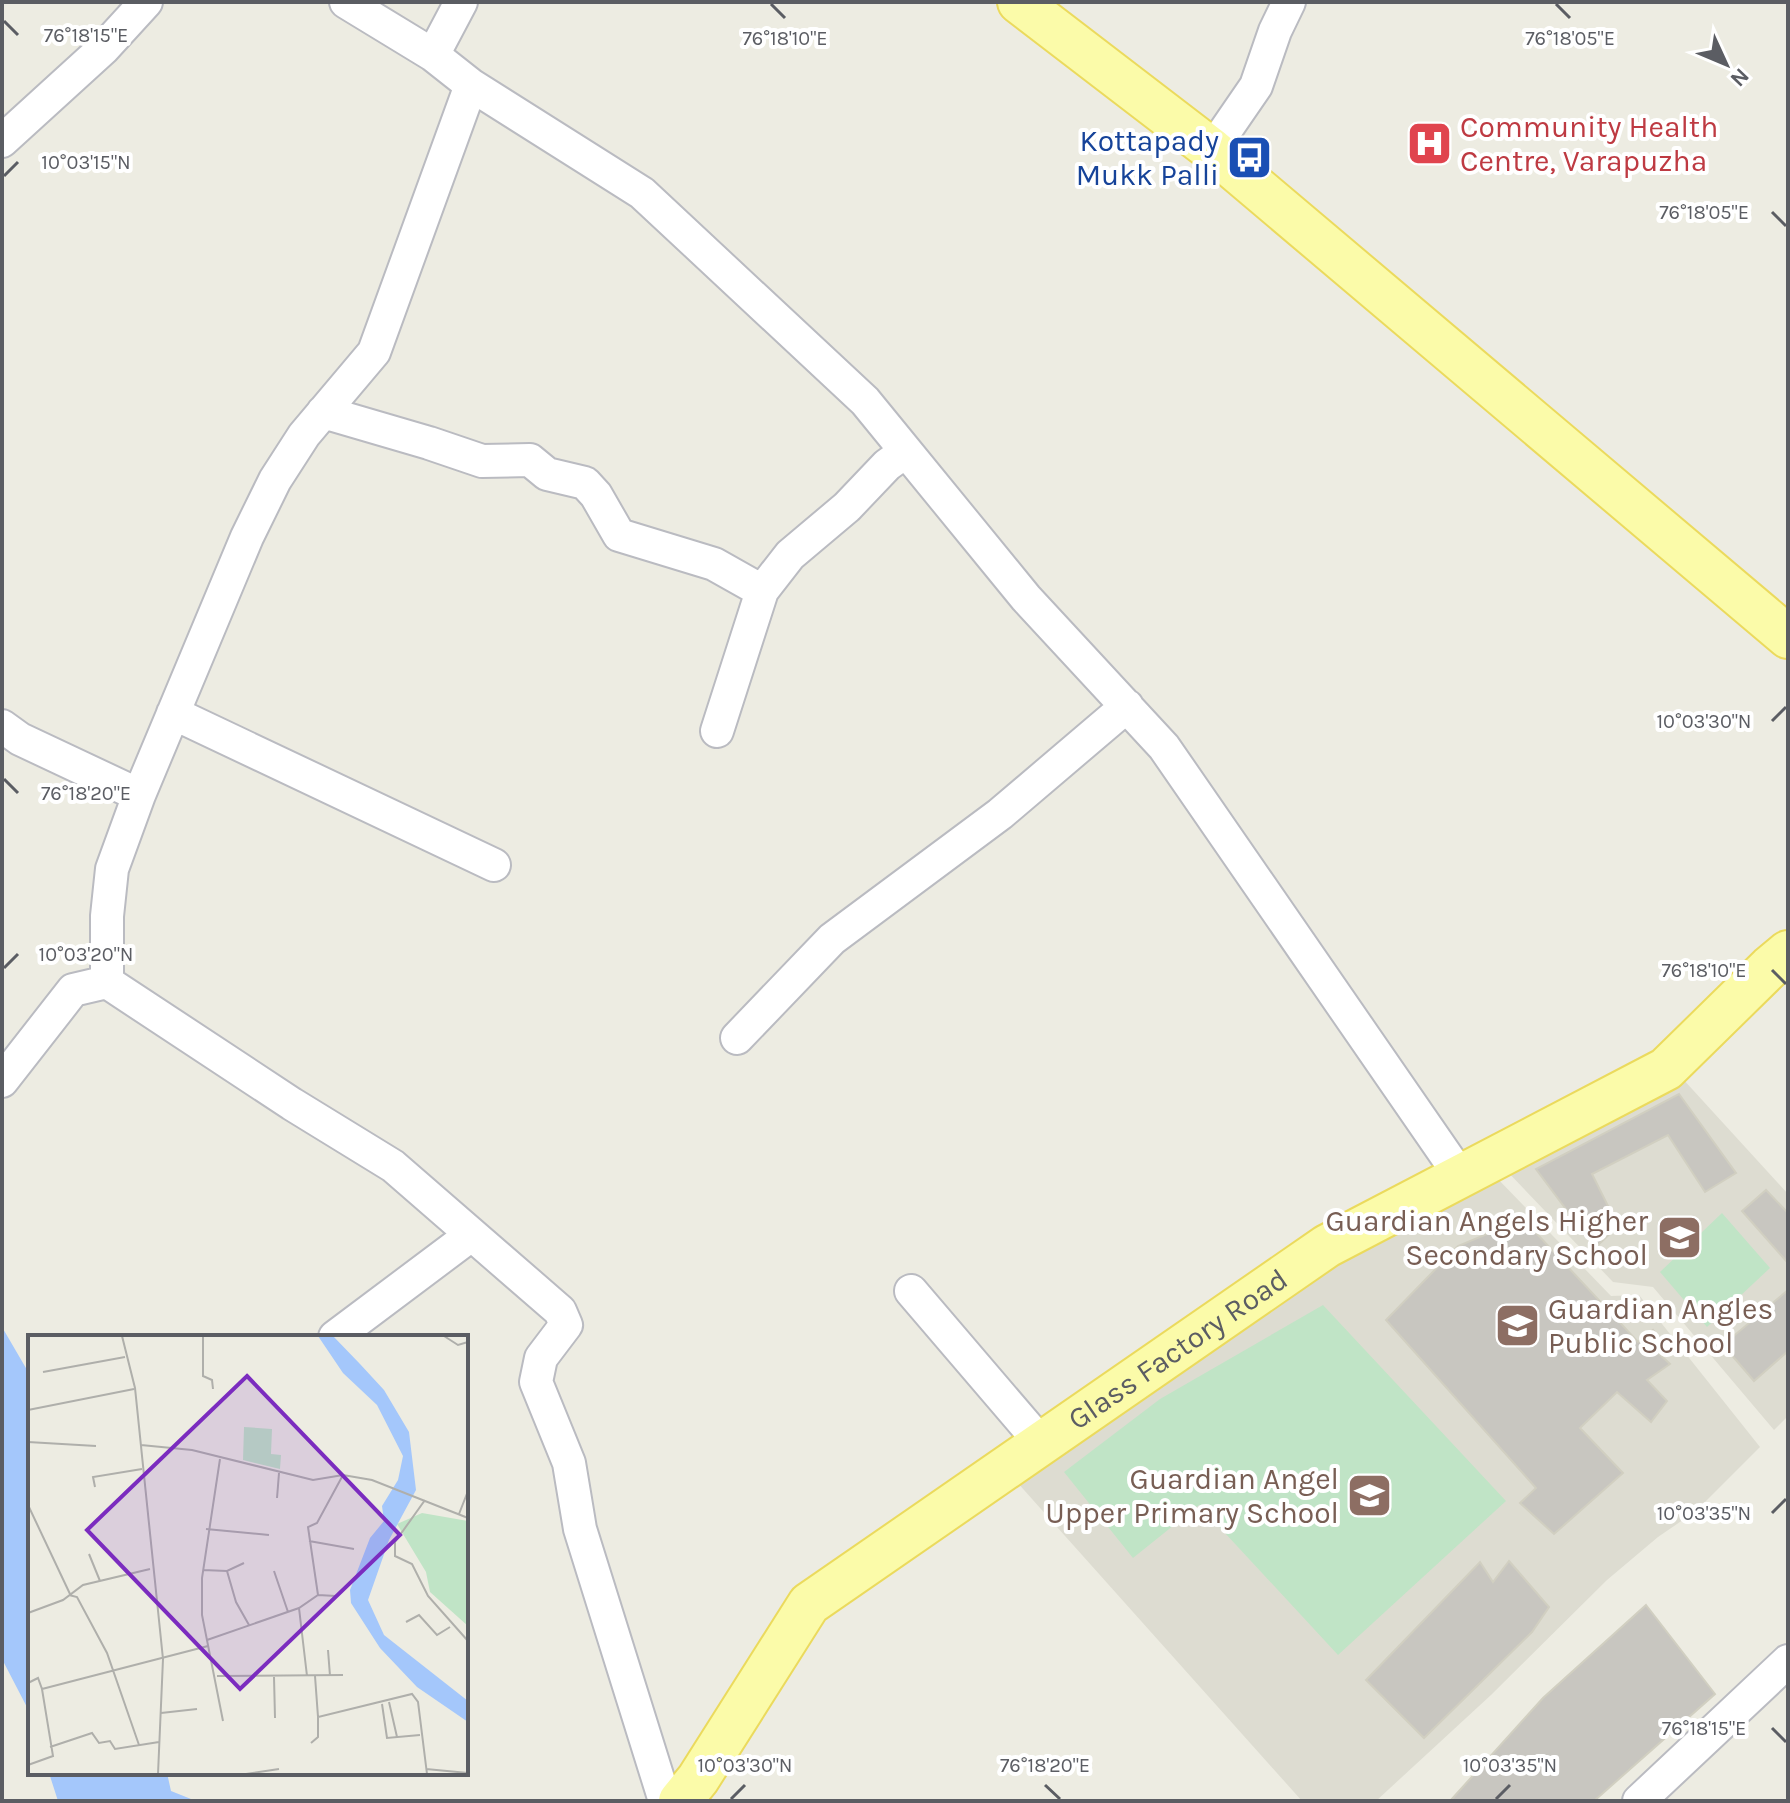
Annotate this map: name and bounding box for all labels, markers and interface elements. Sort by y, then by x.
text: 76°18'15"E [44,24,128,47]
north arrow [1686,24,1766,104]
text: 76°18'10"E [742,27,828,50]
text: 76°18'05"E [1525,27,1615,50]
text: N [1725,62,1755,92]
place label: Community Health Centre, Varapuzha [1460,109,1718,179]
hospital icon: Community Health Centre, Varapuzha [1405,120,1453,168]
place label: Kottapady Mukk Palli [1076,123,1219,193]
bus stop icon: Kottapady Mukk Palli [1226,134,1274,182]
text: 10°03'15"N [41,151,131,174]
text: 76°18'05"E [1659,201,1749,224]
text: 10°03'30"N [1656,710,1752,733]
text: 76°18'20"E [41,782,131,805]
text: 10°03'20"N [39,943,133,966]
text: 76°18'10"E [1661,959,1747,982]
place label: Guardian Angels Higher Secondary School [1325,1203,1648,1273]
school or university icon: Guardian Angels Higher Secondary School [1655,1214,1703,1262]
street label: Glass Factory Road [1061,1261,1294,1437]
place label: Guardian Angles Public School [1548,1291,1773,1361]
school or university icon: Guardian Angles Public School [1493,1302,1541,1350]
inset map [28,1335,468,1775]
place label: Guardian Angel Upper Primary School [1045,1461,1339,1531]
school or university icon: Guardian Angel Upper Primary School [1346,1472,1394,1520]
text: 10°03'35"N [1657,1502,1751,1525]
text: 76°18'15"E [1662,1717,1746,1740]
text: 10°03'30"N [697,1754,793,1777]
text: 76°18'20"E [1000,1754,1090,1777]
text: 10°03'35"N [1463,1754,1557,1777]

